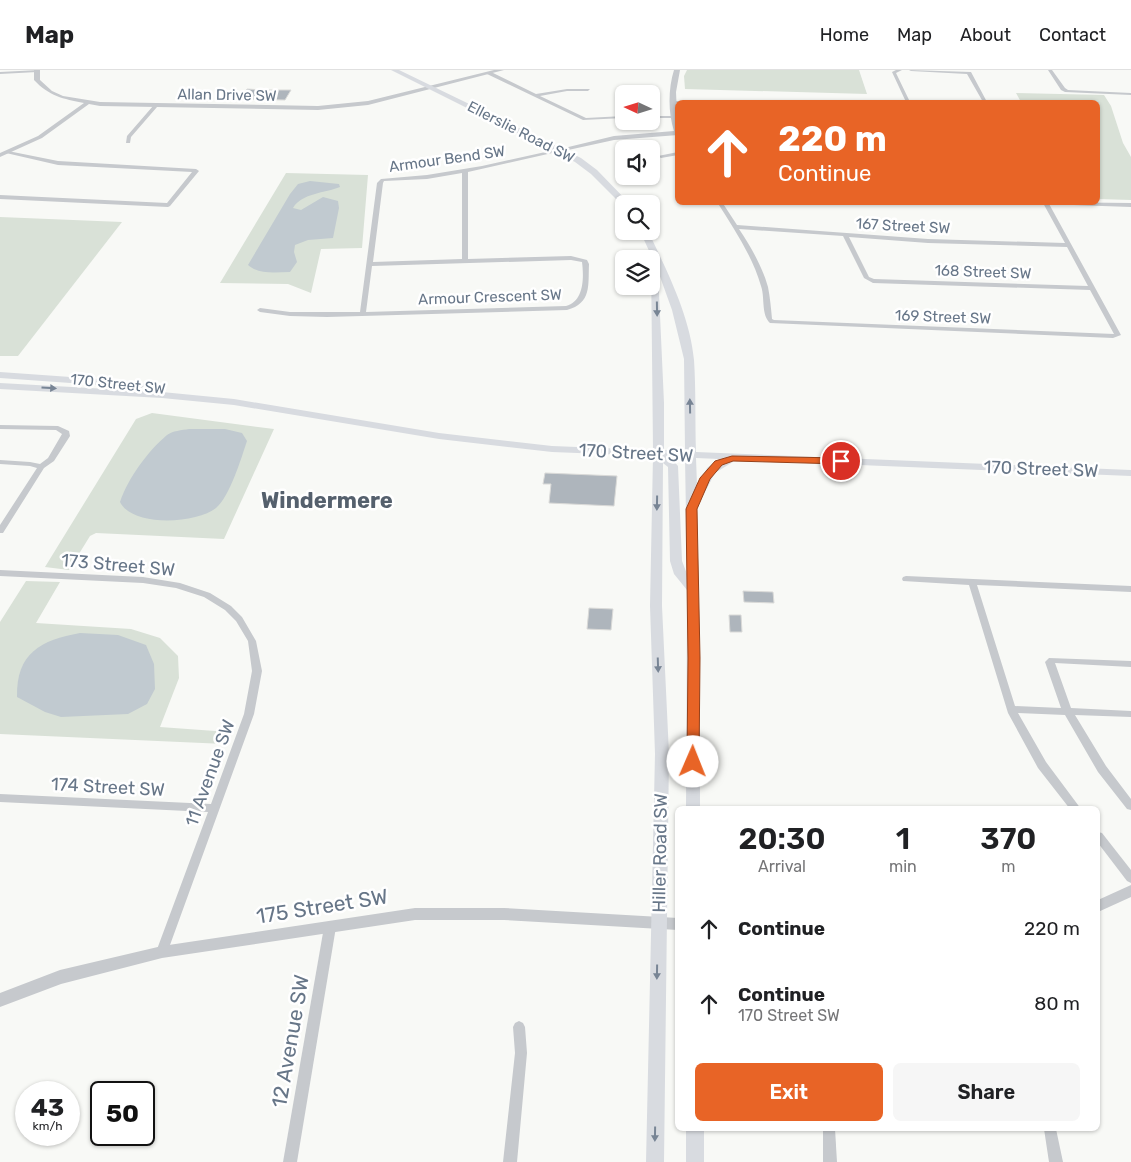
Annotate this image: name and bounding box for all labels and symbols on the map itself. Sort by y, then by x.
street label: Allan Drive SW [177,85,277,105]
north arrow [615,85,660,130]
street label: Ellerslie Road SW [464,97,578,167]
street label: Armour Bend SW [388,142,506,176]
street label: 167 Street SW [855,215,951,237]
street label: 168 Street SW [934,261,1032,283]
street label: Armour Crescent SW [418,285,562,309]
one-way arrow [653,301,661,317]
street label: 169 Street SW [895,306,991,328]
street label: 170 Street SW [70,370,166,398]
one-way arrow [41,384,57,392]
one-way arrow [686,398,694,414]
street label: 170 Street SW [578,439,694,467]
pin [820,440,862,482]
street label: 170 Street SW [983,456,1099,482]
district label: Windermere [261,487,393,514]
one-way arrow [653,495,661,511]
street label: 173 Street SW [60,549,176,581]
one-way arrow [654,657,662,673]
street label: 11 Avenue SW [180,717,240,829]
position arrow [666,735,718,787]
street label: 174 Street SW [51,773,165,801]
street label: Hiller Road SW [648,793,672,913]
street label: 175 Street SW [254,883,390,929]
one-way arrow [653,964,661,980]
street label: 12 Avenue SW [266,973,314,1109]
speed limit sign: 50 [90,1081,155,1146]
one-way arrow [651,1127,659,1143]

